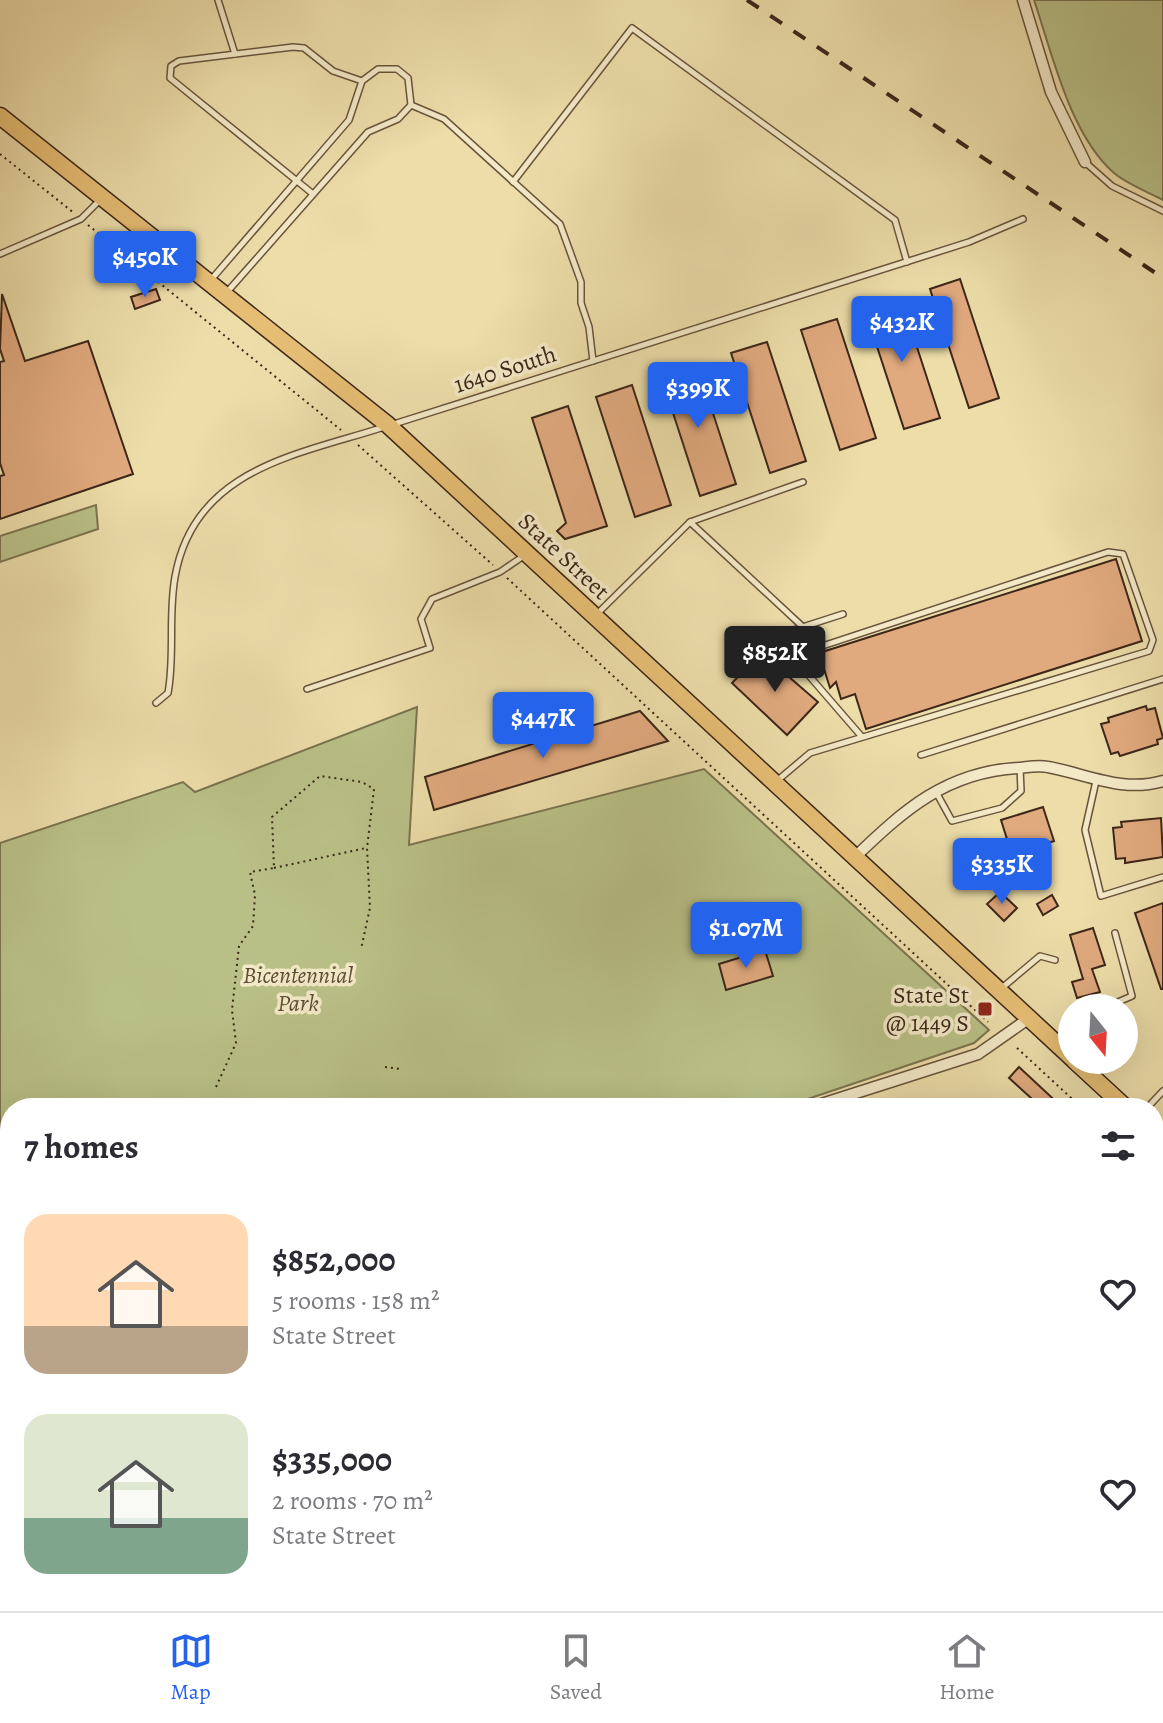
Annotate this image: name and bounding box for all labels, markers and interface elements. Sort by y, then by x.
pin: $450K [89,231,201,299]
text: $450K [112,239,178,274]
pin: $432K [846,296,958,364]
text: $432K [869,304,935,339]
street label: 1640 South [450,337,560,401]
pin: $399K [642,362,754,430]
text: $399K [666,370,730,405]
street label: State Street [511,505,617,607]
pin: $852K [719,626,831,694]
text: $852K [742,634,808,669]
pin: $447K [487,692,599,760]
text: $447K [511,700,575,735]
pin: $335K [946,838,1058,906]
text: $335K [971,846,1033,881]
pin: $1.07M [681,902,811,970]
text: $1.07M [709,910,783,945]
park label: Bicentennial Park [243,959,353,1019]
place label: State St @ 1449 S [886,979,969,1039]
north arrow [1058,994,1138,1074]
map controls [1058,994,1138,1074]
marker: State St @ 1449 S [976,1000,994,1018]
text: 7 homes [24,1123,139,1170]
icon: filters [1096,1124,1140,1168]
text: $852,000 [272,1236,396,1283]
icon: home [88,1246,184,1342]
icon: heart [1096,1272,1140,1316]
text: 5 rooms · 158 m² [272,1283,439,1318]
text: State Street [272,1318,396,1353]
text: $335,000 [272,1436,392,1483]
icon: home [88,1446,184,1542]
icon: heart [1096,1472,1140,1516]
text: 2 rooms · 70 m² [272,1483,433,1518]
text: State Street [272,1518,396,1553]
tab: Map [169,1629,213,1707]
tab: Saved [550,1629,602,1707]
tab: Home [939,1629,994,1707]

